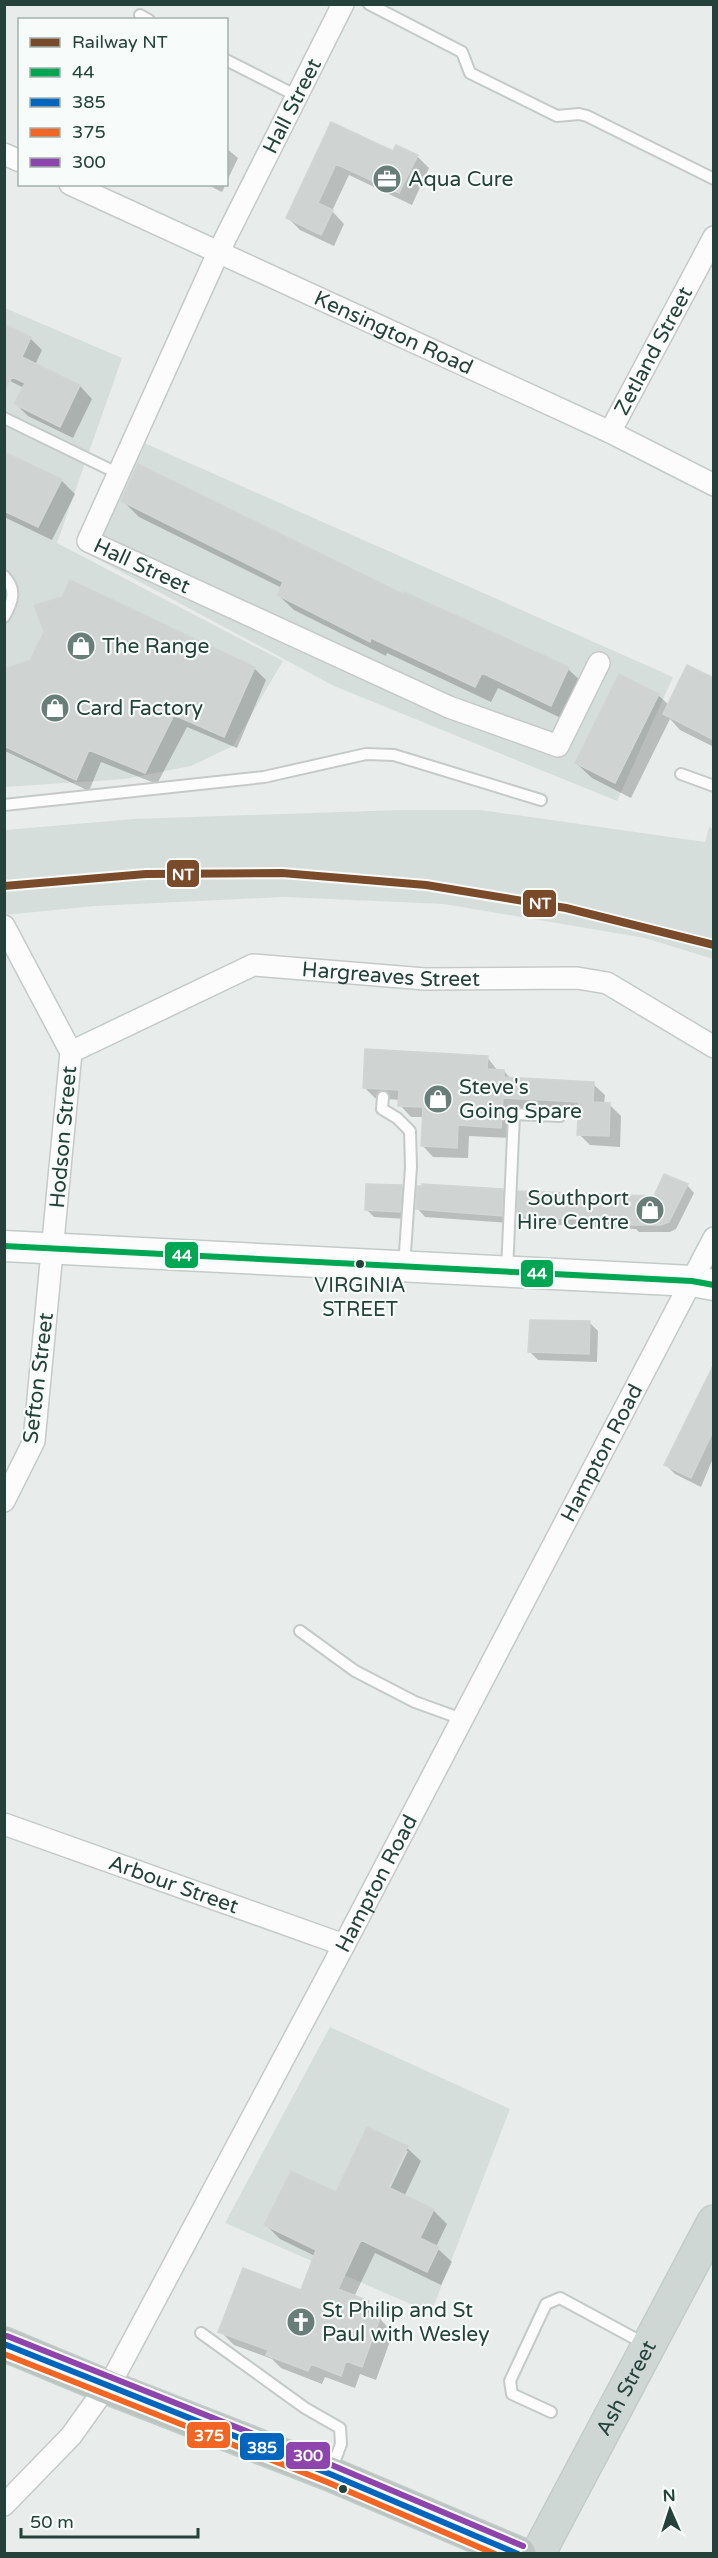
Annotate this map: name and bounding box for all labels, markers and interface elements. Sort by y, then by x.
legend [18,18,228,186]
text: Railway NT [72,31,168,53]
street label: Hall Street [258,54,327,158]
text: 44 [72,61,95,83]
text: 385 [72,91,106,113]
text: 375 [72,121,106,143]
text: 300 [72,151,106,173]
office icon: Aqua Cure [371,163,403,195]
place label: Aqua Cure [408,167,514,192]
street label: Zetland Street [609,283,698,420]
street label: Kensington Road [310,286,477,380]
street label: Hall Street [89,533,194,599]
shop icon: The Range [65,630,97,662]
place label: The Range [102,634,210,659]
shop icon: Card Factory [39,692,71,724]
place label: Card Factory [76,696,203,721]
line badge: NT [166,859,200,888]
text: NT [172,865,195,885]
line badge: NT [522,889,557,918]
text: NT [529,894,552,914]
street label: Hargreaves Street [301,957,480,992]
street label: Hodson Street [45,1065,82,1209]
place label: Steve's Going Spare [459,1075,582,1124]
shop icon: Steve's Going Spare [422,1083,454,1115]
place label: Southport Hire Centre [517,1186,629,1235]
shop icon: Southport Hire Centre [634,1194,666,1226]
line badge: 44 [164,1241,199,1269]
text: 44 [172,1246,192,1266]
marker: VIRGINIA STREET [354,1258,366,1270]
line badge: 44 [520,1259,554,1288]
text: 44 [527,1264,547,1284]
place label: VIRGINIA STREET [314,1274,406,1322]
street label: Sefton Street [18,1311,59,1445]
street label: Hampton Road [556,1380,648,1526]
street label: Hampton Road [330,1811,423,1957]
street label: Arbour Street [105,1850,242,1919]
place label: St Philip and St Paul with Wesley [322,2298,489,2347]
church icon: St Philip and St Paul with Wesley [285,2306,317,2338]
street label: Ash Street [591,2336,662,2440]
line badge: 375 [186,2421,231,2449]
text: 375 [194,2426,224,2446]
line badge: 385 [239,2432,285,2461]
text: 385 [247,2438,277,2458]
line badge: 300 [285,2441,331,2470]
text: 300 [293,2446,323,2466]
north arrow [640,2480,700,2540]
unlabelled marker [337,2483,349,2495]
text: N [662,2486,676,2506]
scale bar [21,2501,198,2539]
text: 50 m [30,2511,74,2533]

